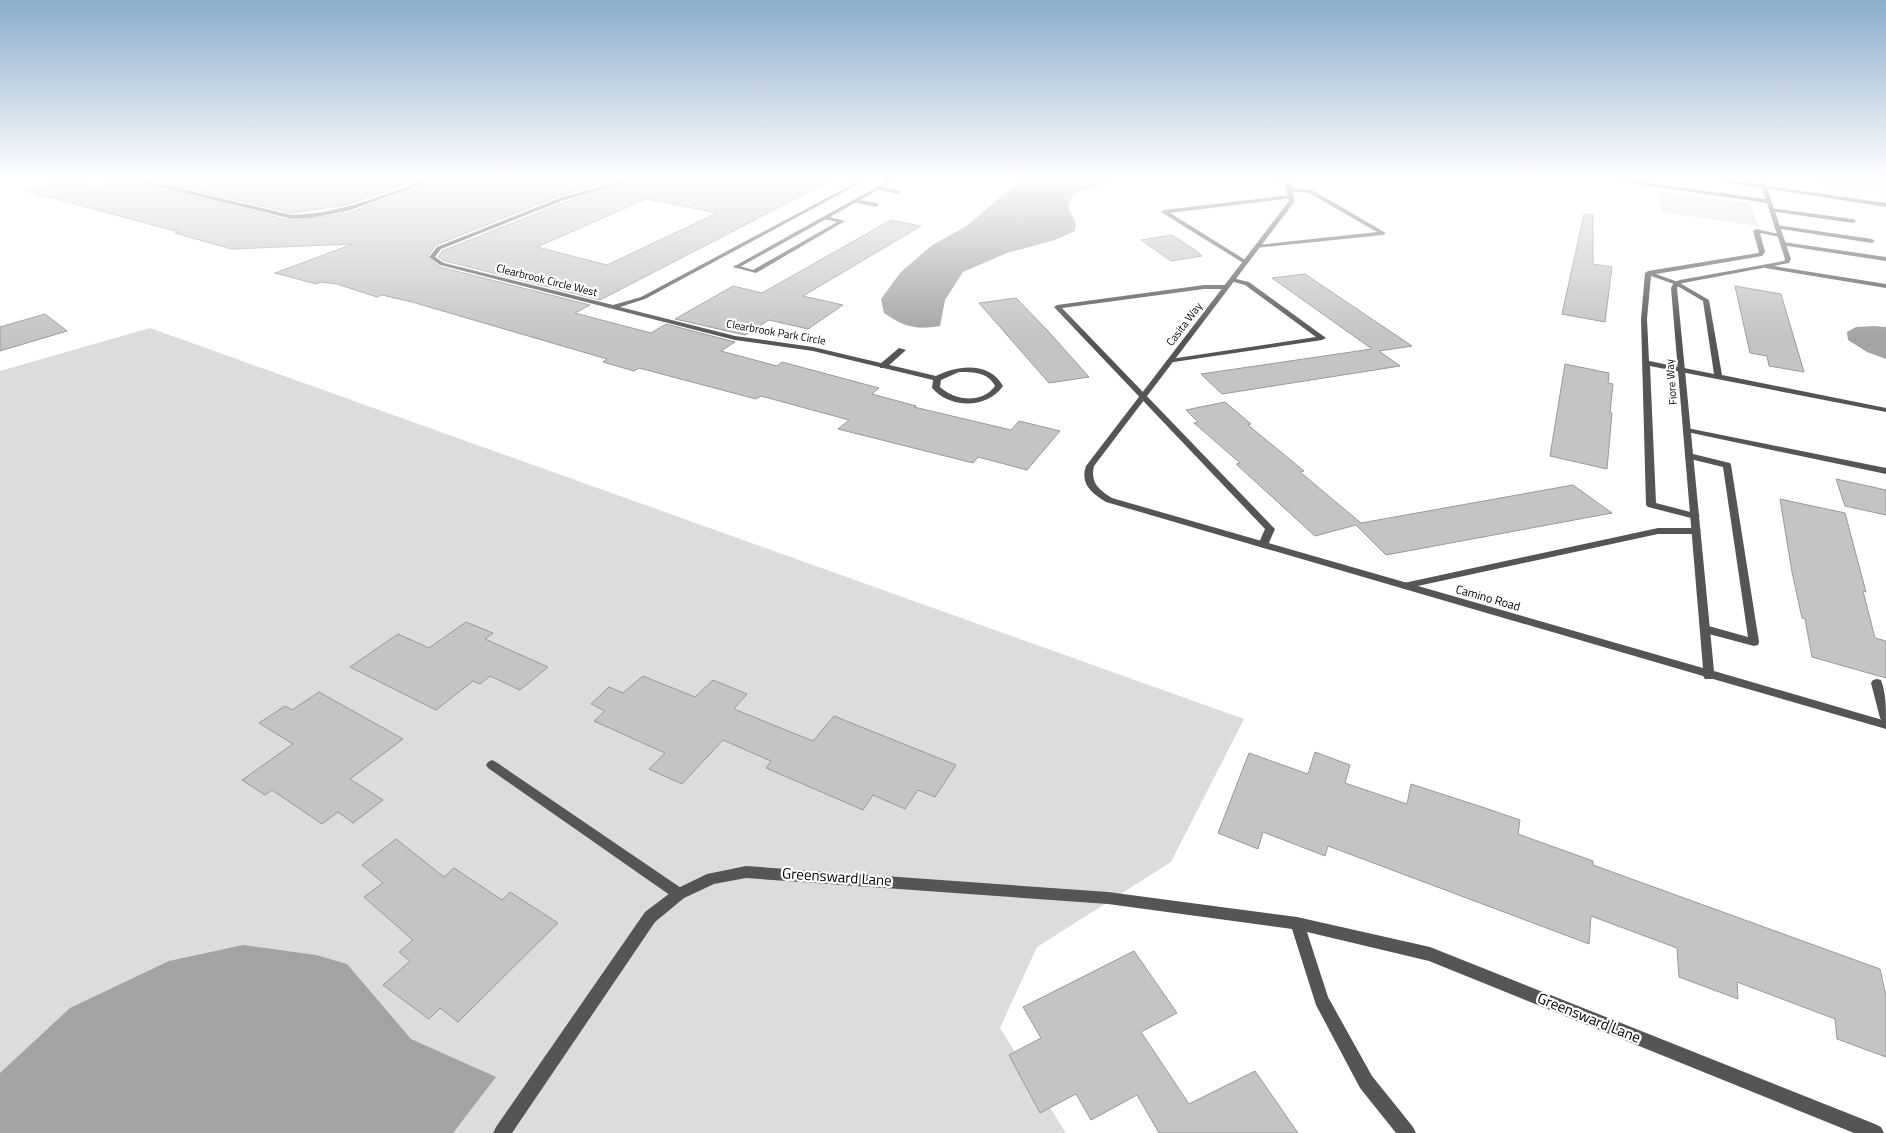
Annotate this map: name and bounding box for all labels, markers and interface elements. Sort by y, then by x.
street label: Clearbrook Circle West [495,260,599,300]
street label: Casita Way [1162,298,1206,349]
street label: Clearbrook Park Circle [725,315,827,349]
street label: Fiore Way [1661,358,1681,406]
street label: Camino Road [1454,579,1523,616]
street label: Greensward Lane [781,861,893,892]
street label: Greensward Lane [1534,986,1644,1049]

